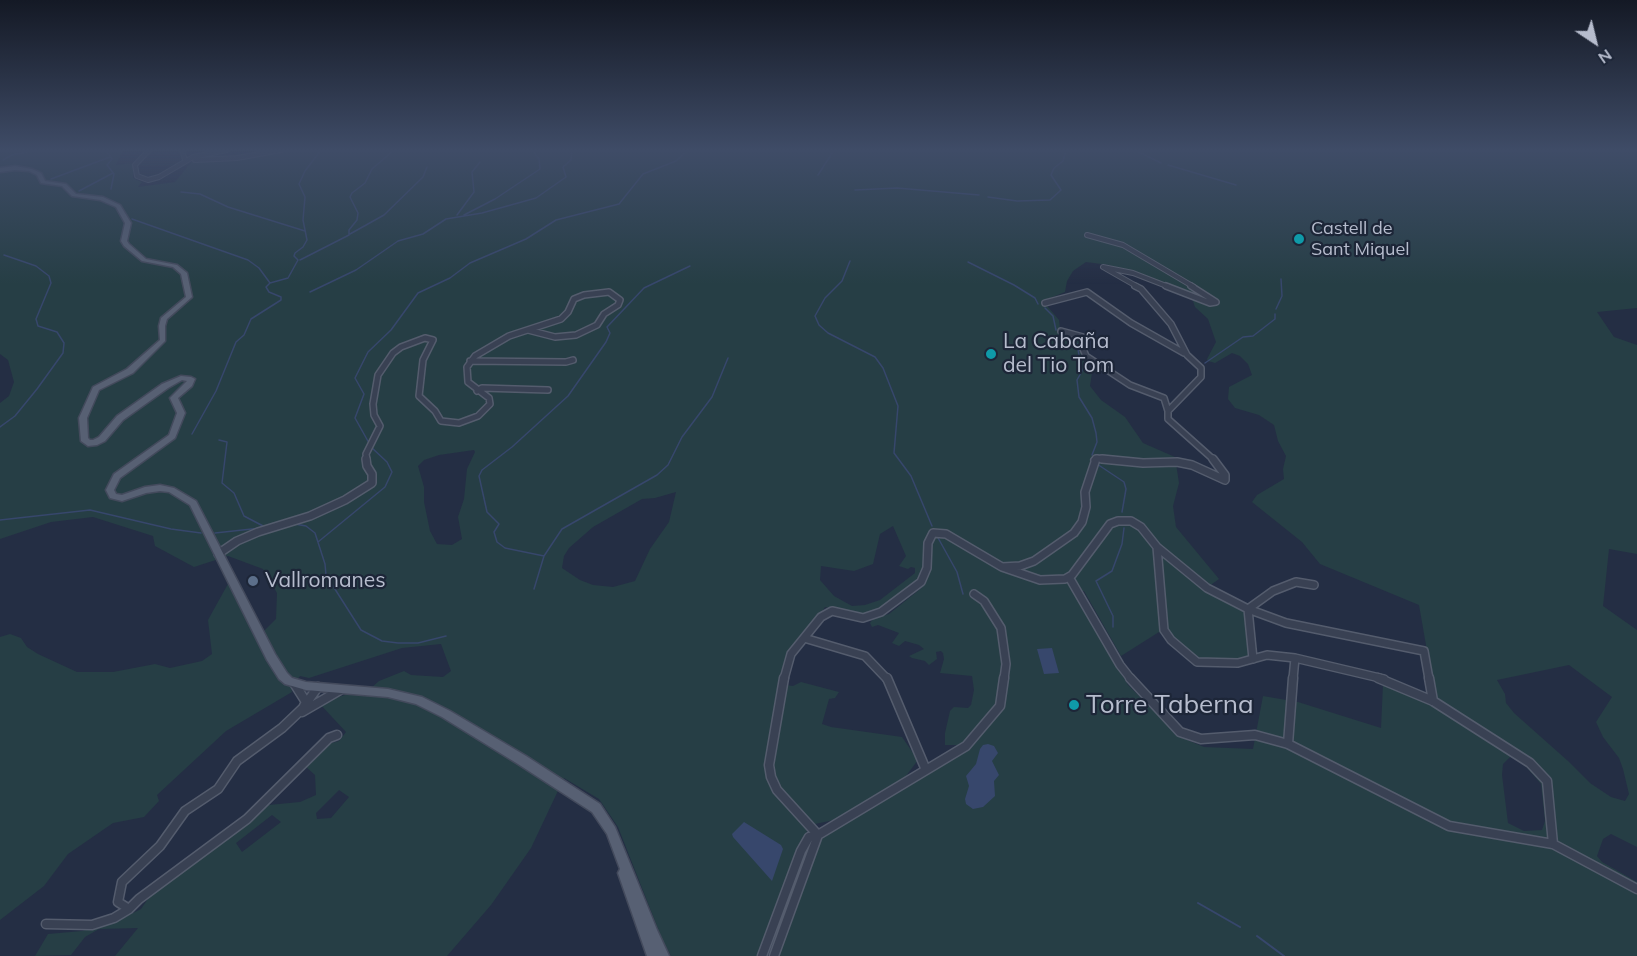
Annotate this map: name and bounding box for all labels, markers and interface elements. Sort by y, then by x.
north arrow [1565,12,1625,72]
text: N [1595,45,1616,68]
place label: Castell de Sant Miquel [1311,218,1410,260]
marker: Castell de Sant Miquel [1292,232,1306,246]
place label: La Cabaña del Tio Tom [1003,329,1114,379]
marker: La Cabaña del Tio Tom [984,347,998,361]
place label: Vallromanes [265,568,386,594]
marker: Vallromanes [246,574,260,588]
place label: Torre Taberna [1086,689,1254,721]
marker: Torre Taberna [1067,698,1081,712]

